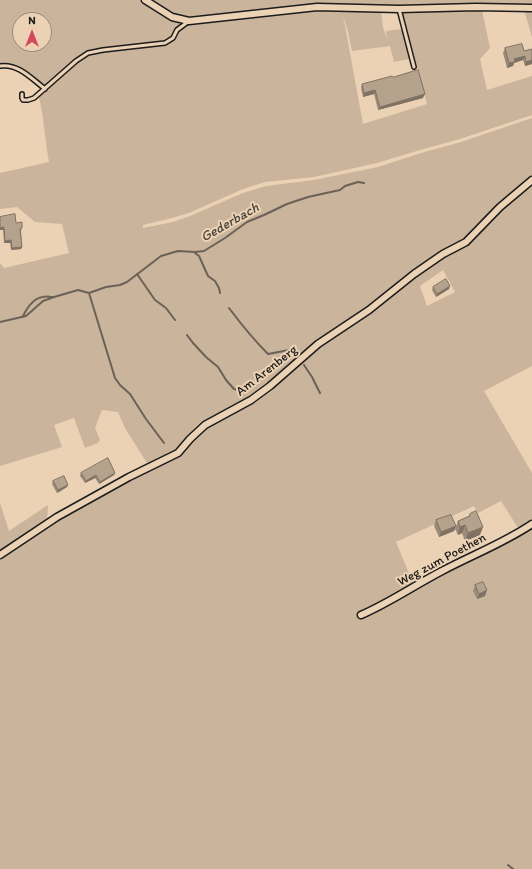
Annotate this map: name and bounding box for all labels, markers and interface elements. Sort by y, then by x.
north arrow [12,12,52,52]
text: N [28,14,36,27]
water label: Gederbach [198,200,262,246]
street label: Am Arenberg [233,342,301,400]
street label: Weg zum Poethen [395,530,489,590]

